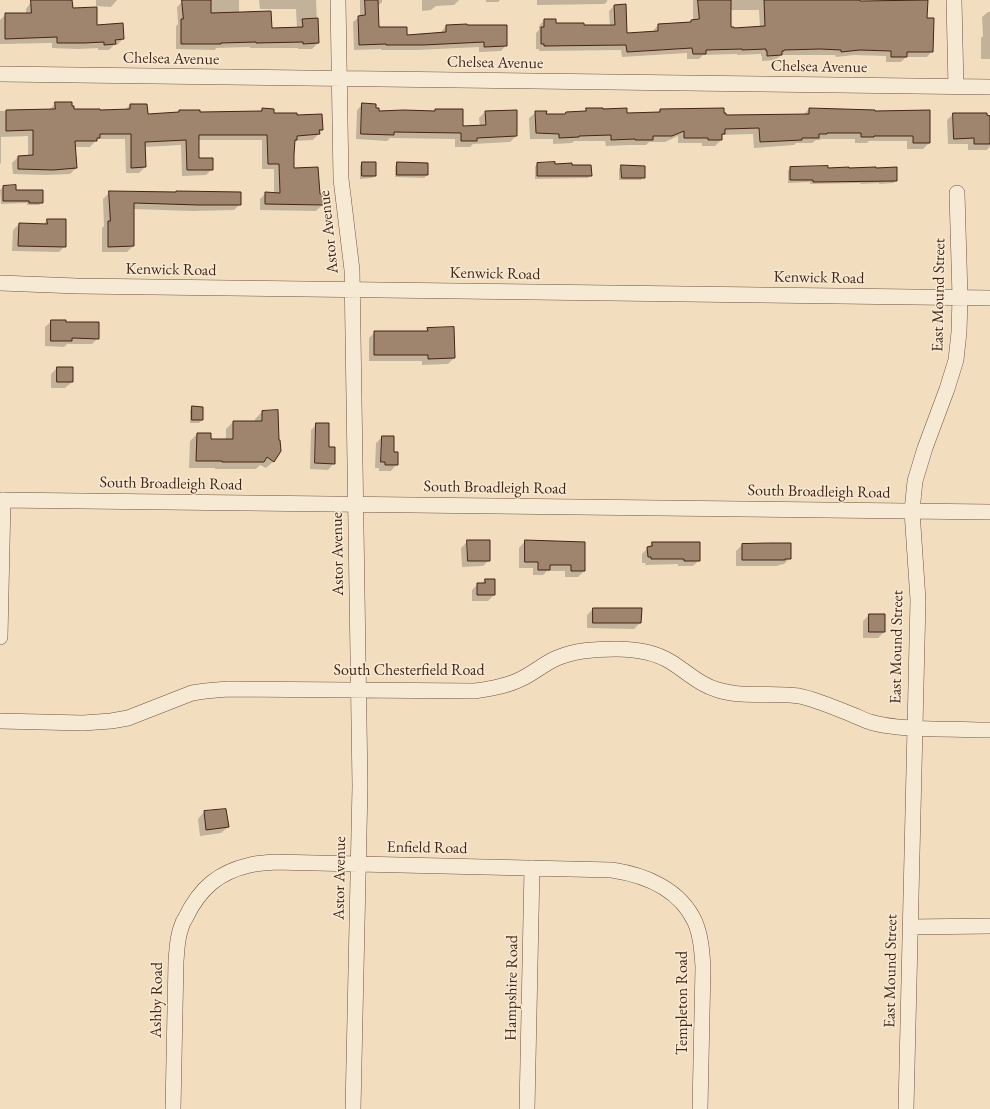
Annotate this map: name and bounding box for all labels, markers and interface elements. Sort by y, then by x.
street label: Chelsea Avenue [123,49,219,69]
street label: Chelsea Avenue [447,53,543,73]
street label: Chelsea Avenue [771,57,867,77]
street label: Astor Avenue [315,189,343,275]
street label: East Mound Street [928,238,950,352]
street label: Kenwick Road [125,260,217,280]
street label: Kenwick Road [449,264,541,284]
street label: Kenwick Road [773,268,865,288]
street label: South Broadleigh Road [99,473,243,495]
street label: South Broadleigh Road [423,477,567,499]
street label: South Broadleigh Road [747,481,891,503]
street label: Astor Avenue [328,512,348,596]
street label: East Mound Street [886,590,908,704]
street label: South Chesterfield Road [333,661,485,681]
street label: Astor Avenue [330,836,350,920]
street label: Enfield Road [387,838,467,858]
street label: East Mound Street [880,914,902,1028]
street label: Hampshire Road [501,935,523,1041]
street label: Templeton Road [673,951,693,1055]
street label: Ashby Road [147,962,167,1038]

